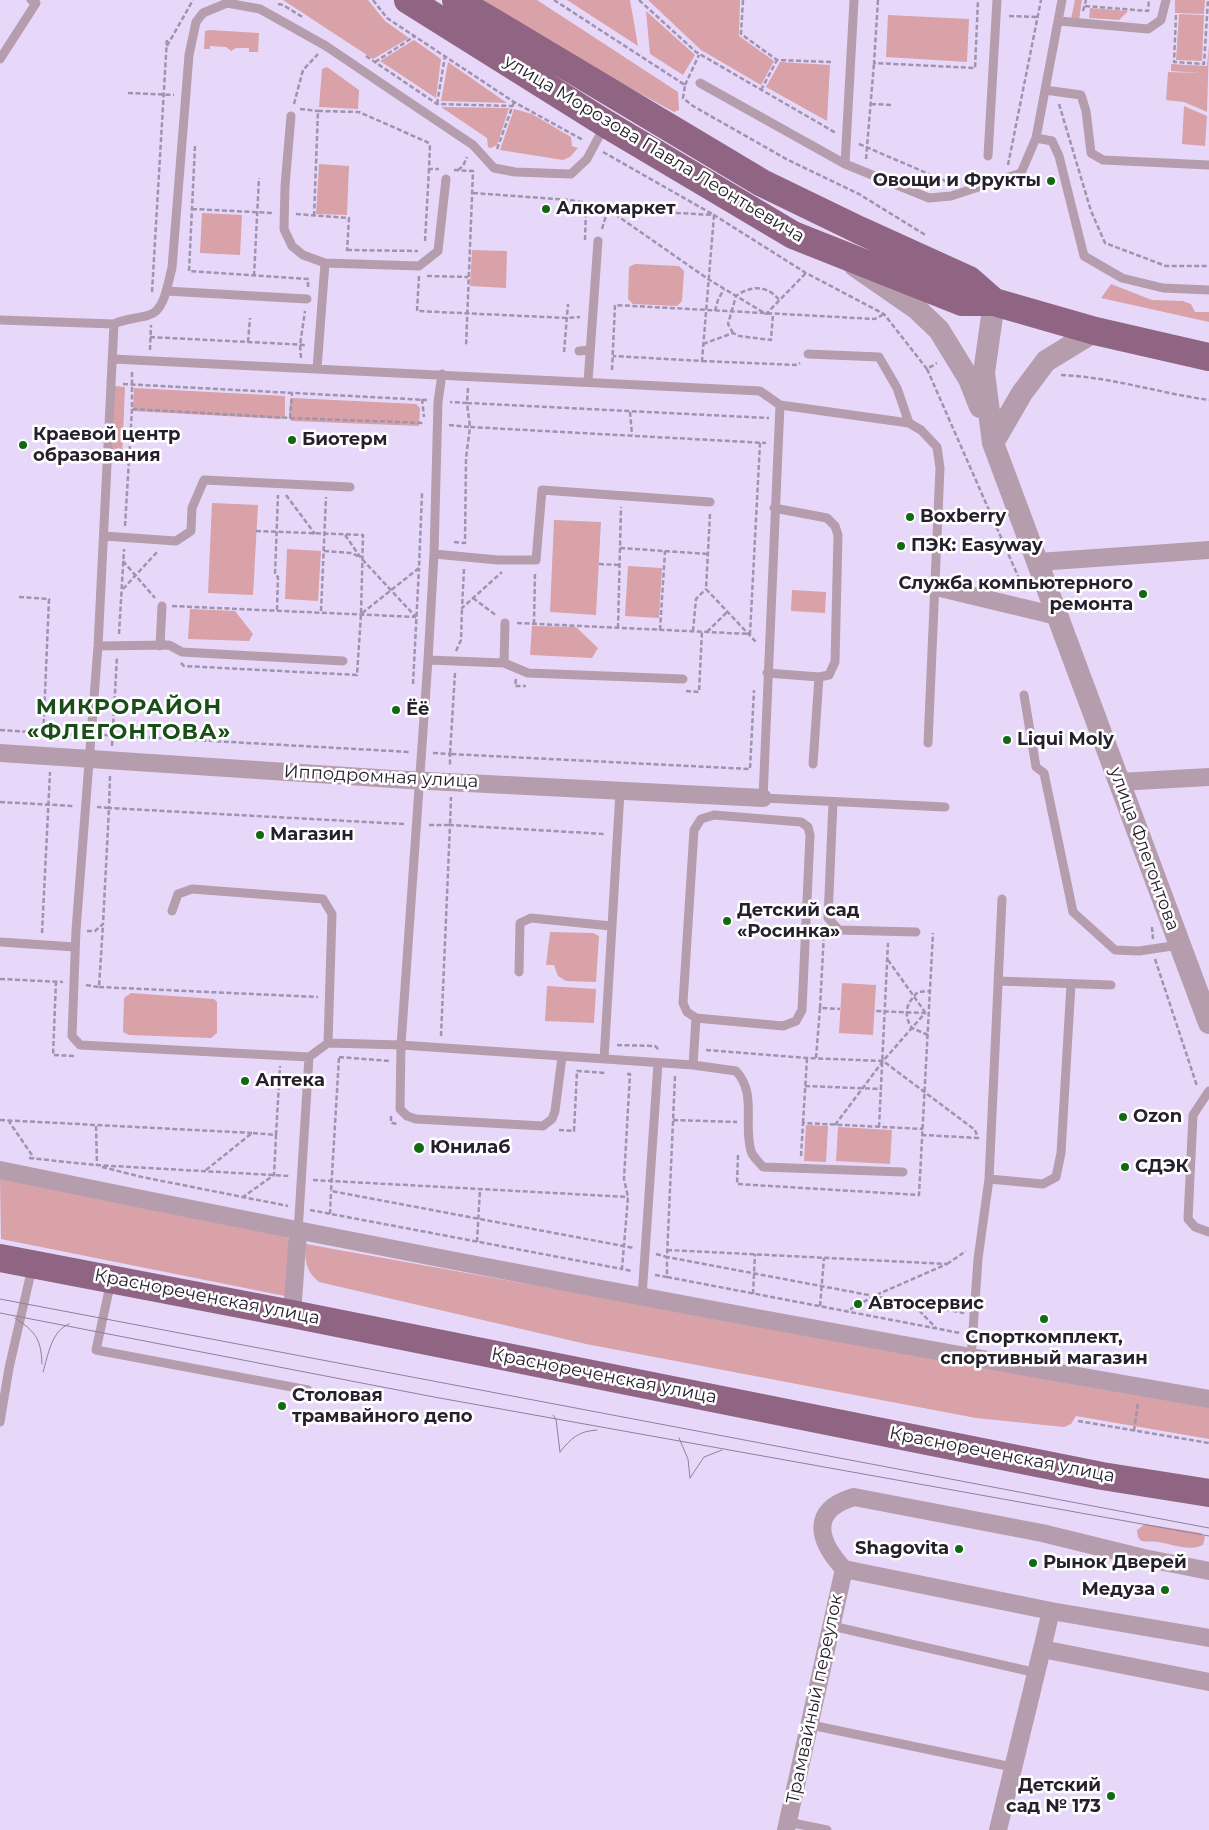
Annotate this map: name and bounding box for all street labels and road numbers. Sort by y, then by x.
street label: улица Морозова Павла Леонтьевича [500,50,808,248]
street label: Ипподромная улица [283,761,479,793]
street label: улица Флегонтова [1104,764,1184,934]
street label: Краснореченская улица [92,1265,322,1329]
street label: Краснореченская улица [489,1344,719,1408]
street label: Краснореченская улица [887,1423,1117,1487]
street label: Трамвайный переулок [782,1592,848,1806]

